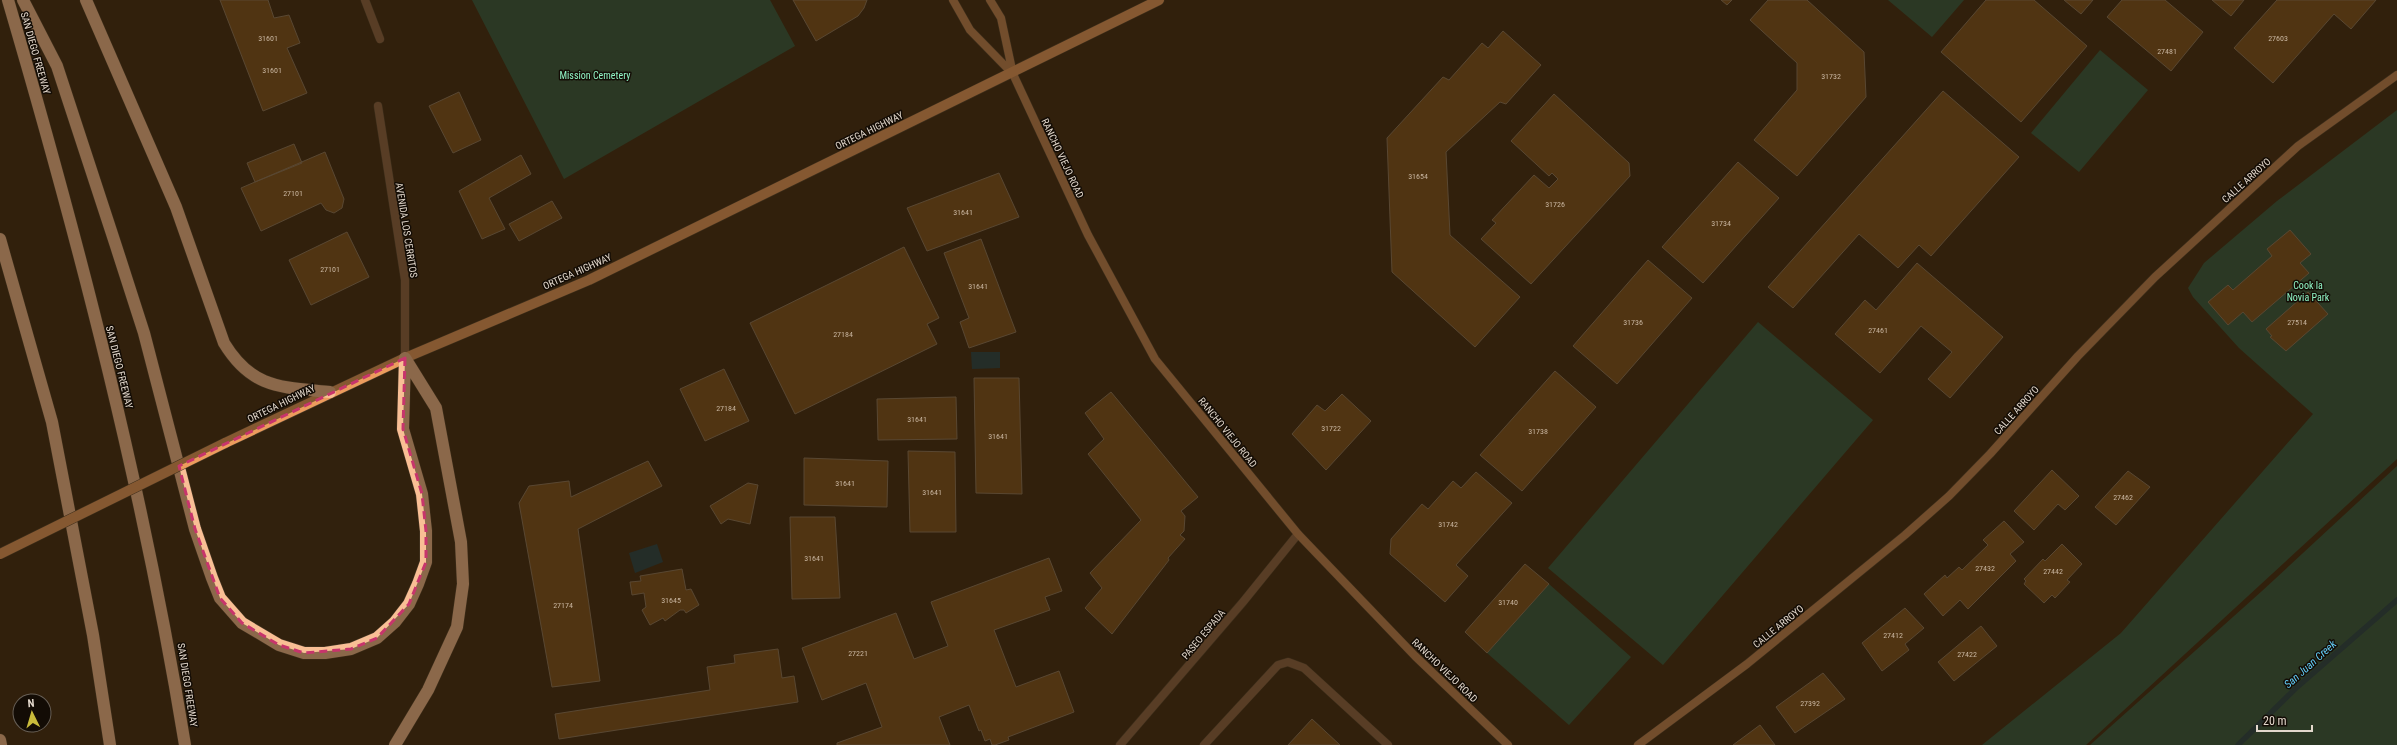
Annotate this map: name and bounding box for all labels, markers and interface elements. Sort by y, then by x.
street label: SAN DIEGO FREEWAY [19,11,53,96]
house number: 31601 [258,34,278,43]
house number: 27603 [2268,34,2288,43]
house number: 27481 [2157,47,2177,56]
house number: 31601 [262,66,282,75]
park label: Mission Cemetery [560,70,630,81]
house number: 31732 [1821,72,1841,81]
street label: ORTEGA HIGHWAY [834,109,905,152]
street label: RANCHO VIEJO ROAD [1039,117,1086,200]
street label: CALLE ARROYO [2220,156,2273,205]
house number: 31654 [1408,172,1428,181]
street label: AVENIDA LOS CERRITOS [394,182,419,278]
house number: 27101 [283,189,303,198]
house number: 31726 [1545,200,1565,209]
house number: 31641 [953,208,973,217]
house number: 31734 [1711,219,1731,228]
street label: ORTEGA HIGHWAY [541,251,614,292]
house number: 27101 [320,265,340,274]
park label: Cook la Novia Park [2287,280,2330,303]
house number: 31641 [968,282,988,291]
house number: 31736 [1623,318,1643,327]
house number: 27514 [2287,318,2307,327]
street label: SAN DIEGO FREEWAY [104,325,135,410]
house number: 27461 [1868,326,1888,335]
house number: 27184 [833,330,853,339]
street label: ORTEGA HIGHWAY [246,382,317,425]
street label: CALLE ARROYO [1992,384,2041,437]
street label: RANCHO VIEJO ROAD [1196,395,1259,470]
house number: 27184 [716,404,736,413]
house number: 31641 [907,415,927,424]
house number: 31722 [1321,424,1341,433]
house number: 31738 [1528,427,1548,436]
house number: 31641 [988,432,1008,441]
house number: 31641 [835,479,855,488]
house number: 31641 [922,488,942,497]
house number: 27462 [2113,493,2133,502]
house number: 31742 [1438,520,1458,529]
house number: 31641 [804,554,824,563]
house number: 27432 [1975,564,1995,573]
house number: 27442 [2043,567,2063,576]
house number: 31645 [661,596,681,605]
house number: 31740 [1498,598,1518,607]
house number: 27174 [553,601,573,610]
street label: CALLE ARROYO [1751,603,1806,650]
street label: PASEO ESPADA [1179,607,1227,661]
house number: 27412 [1883,631,1903,640]
street label: RANCHO VIEJO ROAD [1410,636,1480,705]
water label: San Juan Creek [2282,638,2339,691]
street label: SAN DIEGO FREEWAY [175,642,200,729]
house number: 27221 [848,649,868,658]
house number: 27422 [1957,650,1977,659]
north arrow [12,693,52,733]
text: N [27,697,35,710]
house number: 27392 [1800,699,1820,708]
scale bar [2257,707,2312,733]
text: 20 m [2263,714,2287,728]

